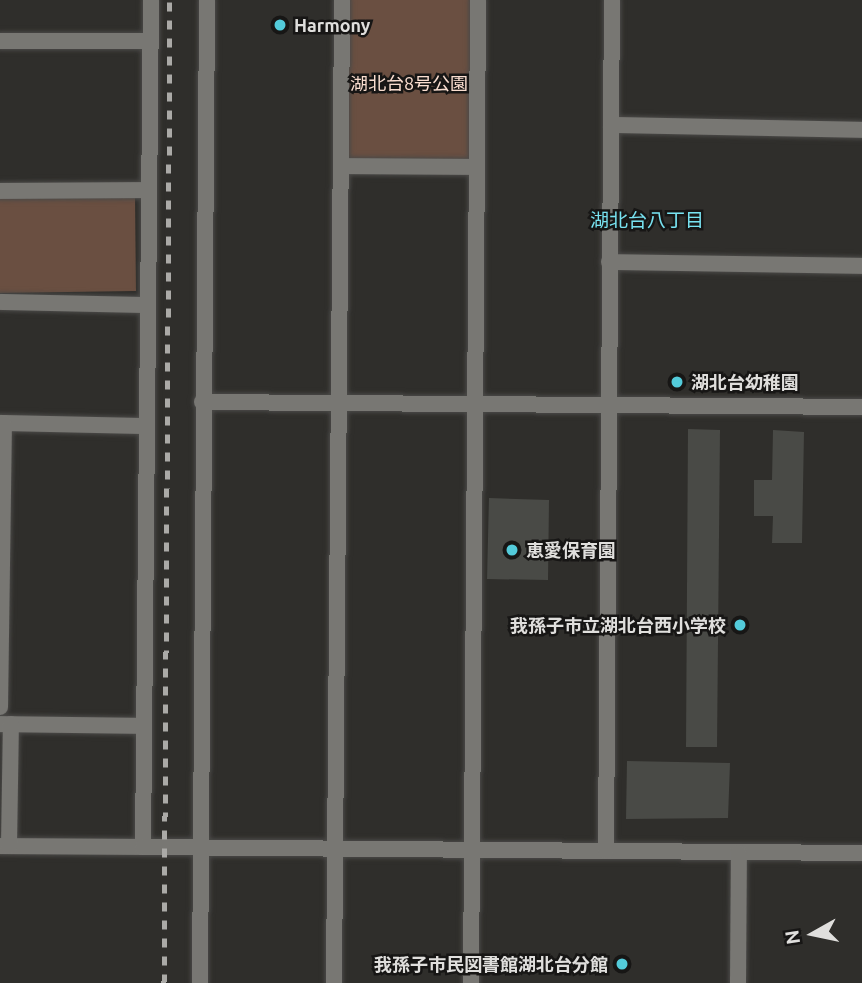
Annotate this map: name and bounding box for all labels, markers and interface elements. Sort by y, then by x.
place label: Harmony [294,14,370,36]
marker: Harmony [272,17,288,33]
park label: 湖北台8号公園 [350,72,468,94]
district label: 湖北台八丁目 [590,210,704,232]
place label: 湖北台幼稚園 [691,371,799,393]
marker: 湖北台幼稚園 [669,374,685,390]
place label: 恵愛保育園 [526,539,616,561]
marker: 恵愛保育園 [504,542,520,558]
place label: 我孫子市立湖北台西小学校 [510,614,726,636]
marker: 我孫子市立湖北台西小学校 [732,617,748,633]
north arrow [778,899,848,969]
text: N [780,929,804,946]
place label: 我孫子市民図書館湖北台分館 [374,953,608,975]
marker: 我孫子市民図書館湖北台分館 [614,956,630,972]

